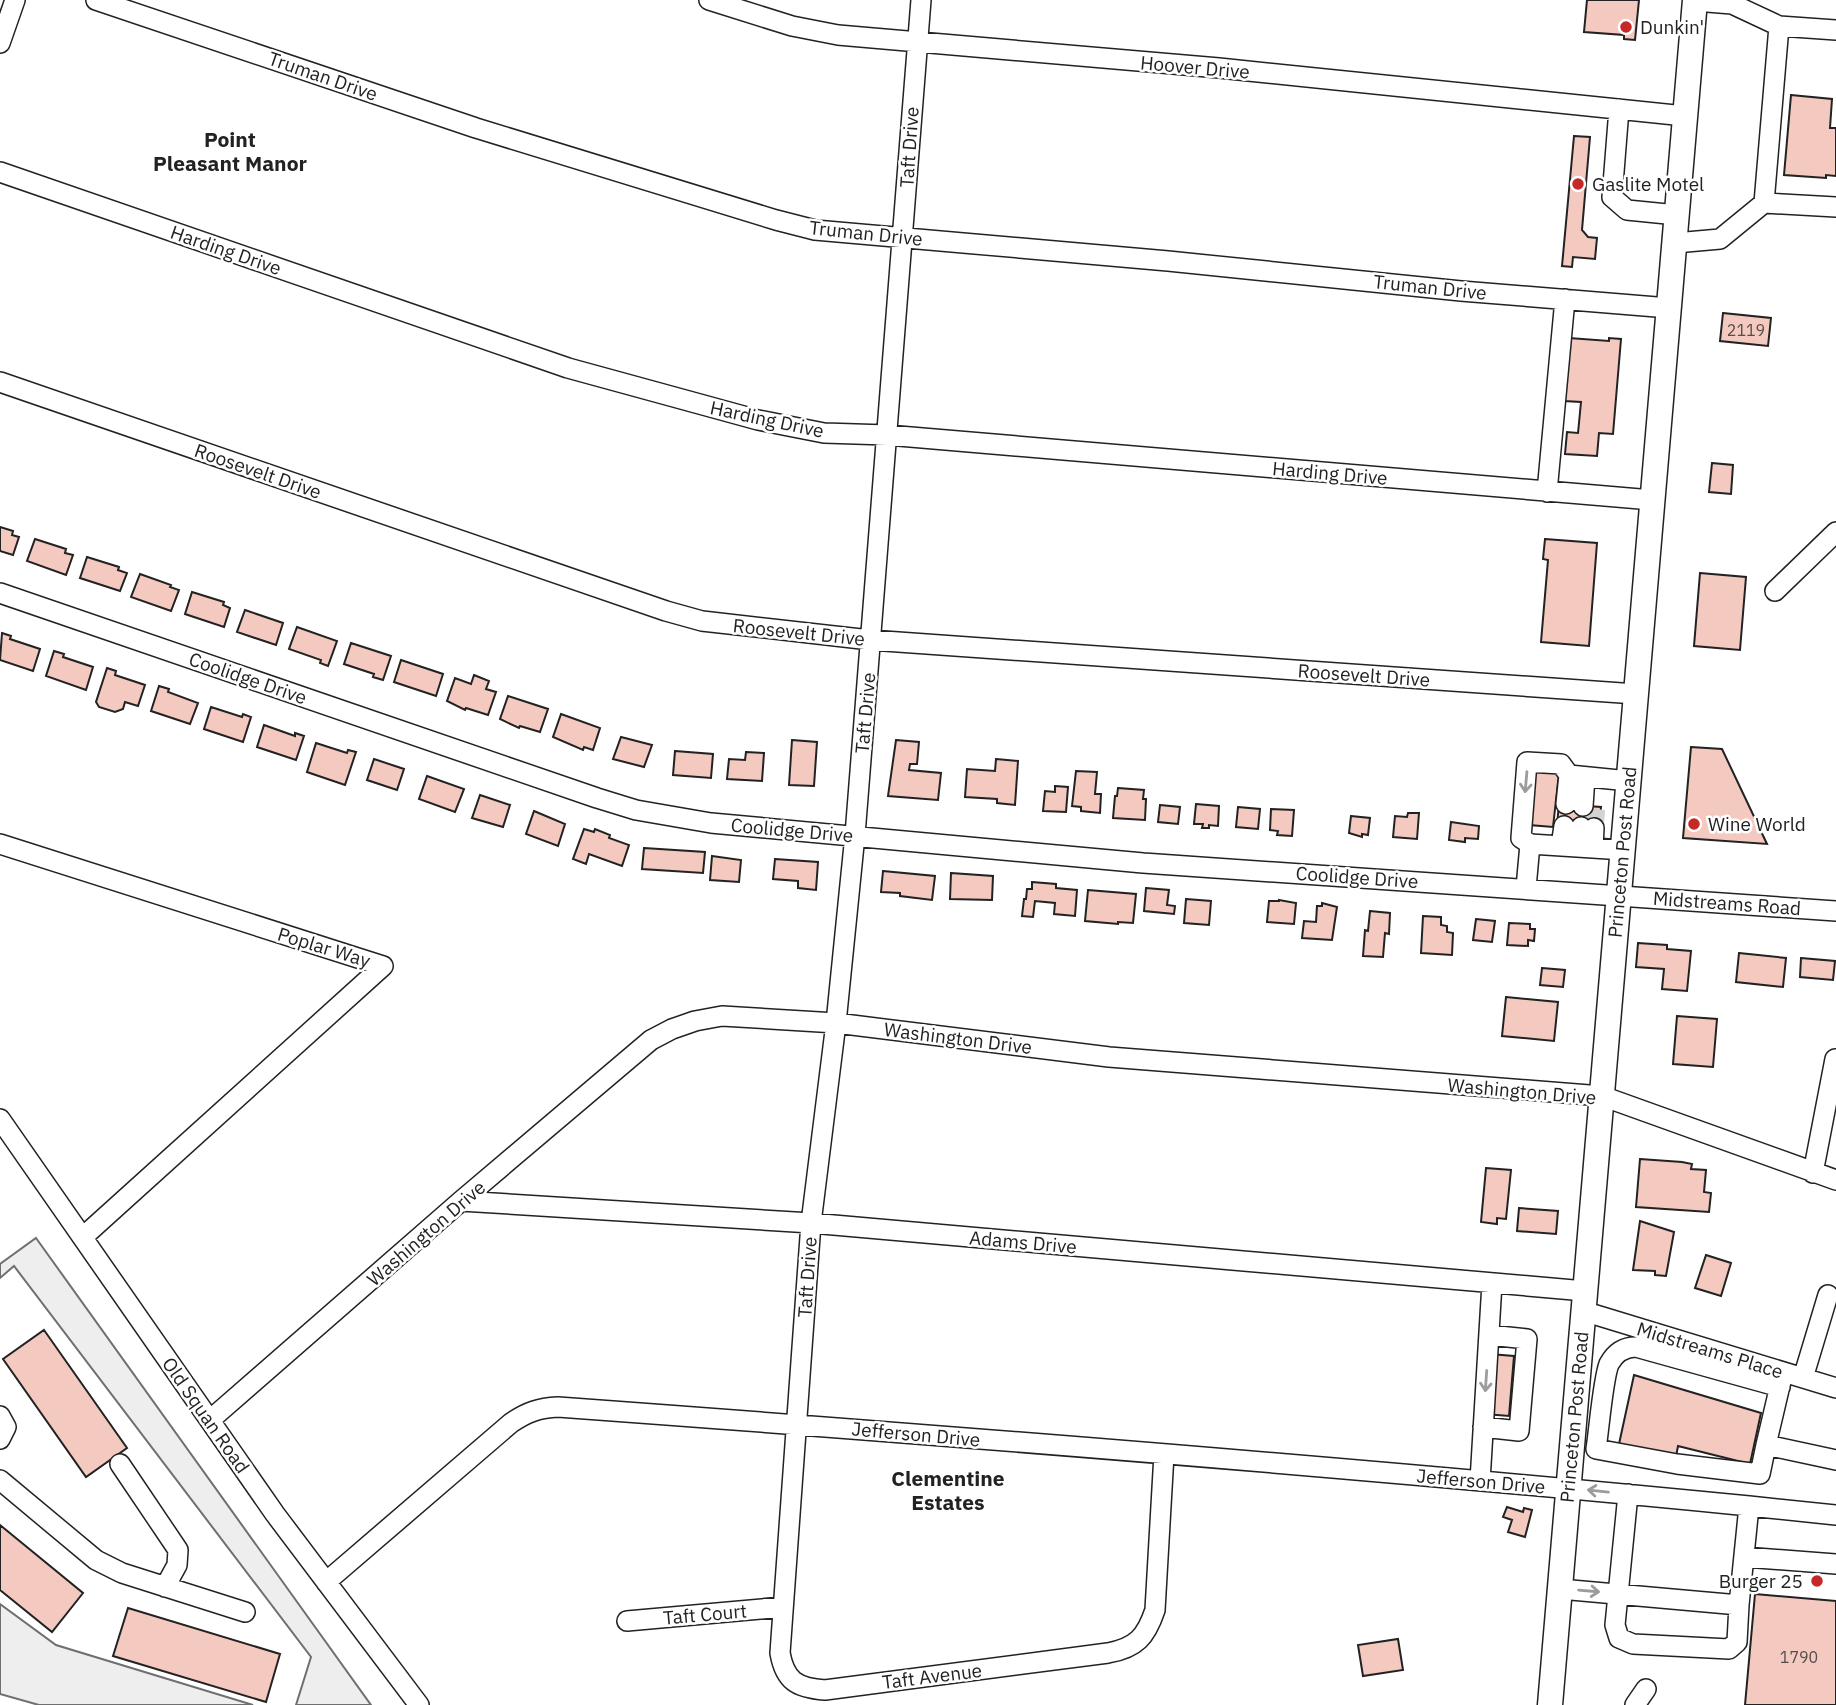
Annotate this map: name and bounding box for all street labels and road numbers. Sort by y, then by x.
street label: Truman Drive [265,46,381,106]
street label: Hoover Drive [1139,50,1251,84]
street label: Taft Drive [894,106,924,188]
street label: Truman Drive [808,215,924,251]
street label: Harding Drive [167,220,285,280]
street label: Truman Drive [1372,269,1488,305]
street label: Harding Drive [708,395,826,443]
street label: Roosevelt Drive [191,438,325,504]
street label: Harding Drive [1271,456,1389,490]
street label: Roosevelt Drive [732,613,866,651]
street label: Coolidge Drive [186,647,310,709]
street label: Roosevelt Drive [1297,658,1431,692]
street label: Taft Drive [850,672,880,754]
street label: Princeton Post Road [1603,765,1641,939]
street label: Coolidge Drive [730,813,854,847]
street label: Coolidge Drive [1295,861,1419,893]
street label: Midstreams Road [1652,886,1802,920]
street label: Poplar Way [275,922,374,973]
street label: Washington Drive [883,1017,1033,1059]
street label: Washington Drive [1447,1073,1597,1109]
street label: Washington Drive [362,1175,490,1291]
street label: Adams Drive [968,1225,1078,1259]
street label: Taft Drive [792,1236,822,1318]
street label: Midstreams Place [1634,1316,1786,1384]
street label: Princeton Post Road [1555,1330,1593,1504]
street label: Old Squan Road [157,1352,255,1478]
street label: Jefferson Drive [851,1416,981,1452]
street label: Jefferson Drive [1416,1463,1546,1499]
street label: Taft Court [662,1598,748,1630]
street label: Taft Avenue [881,1658,983,1694]

